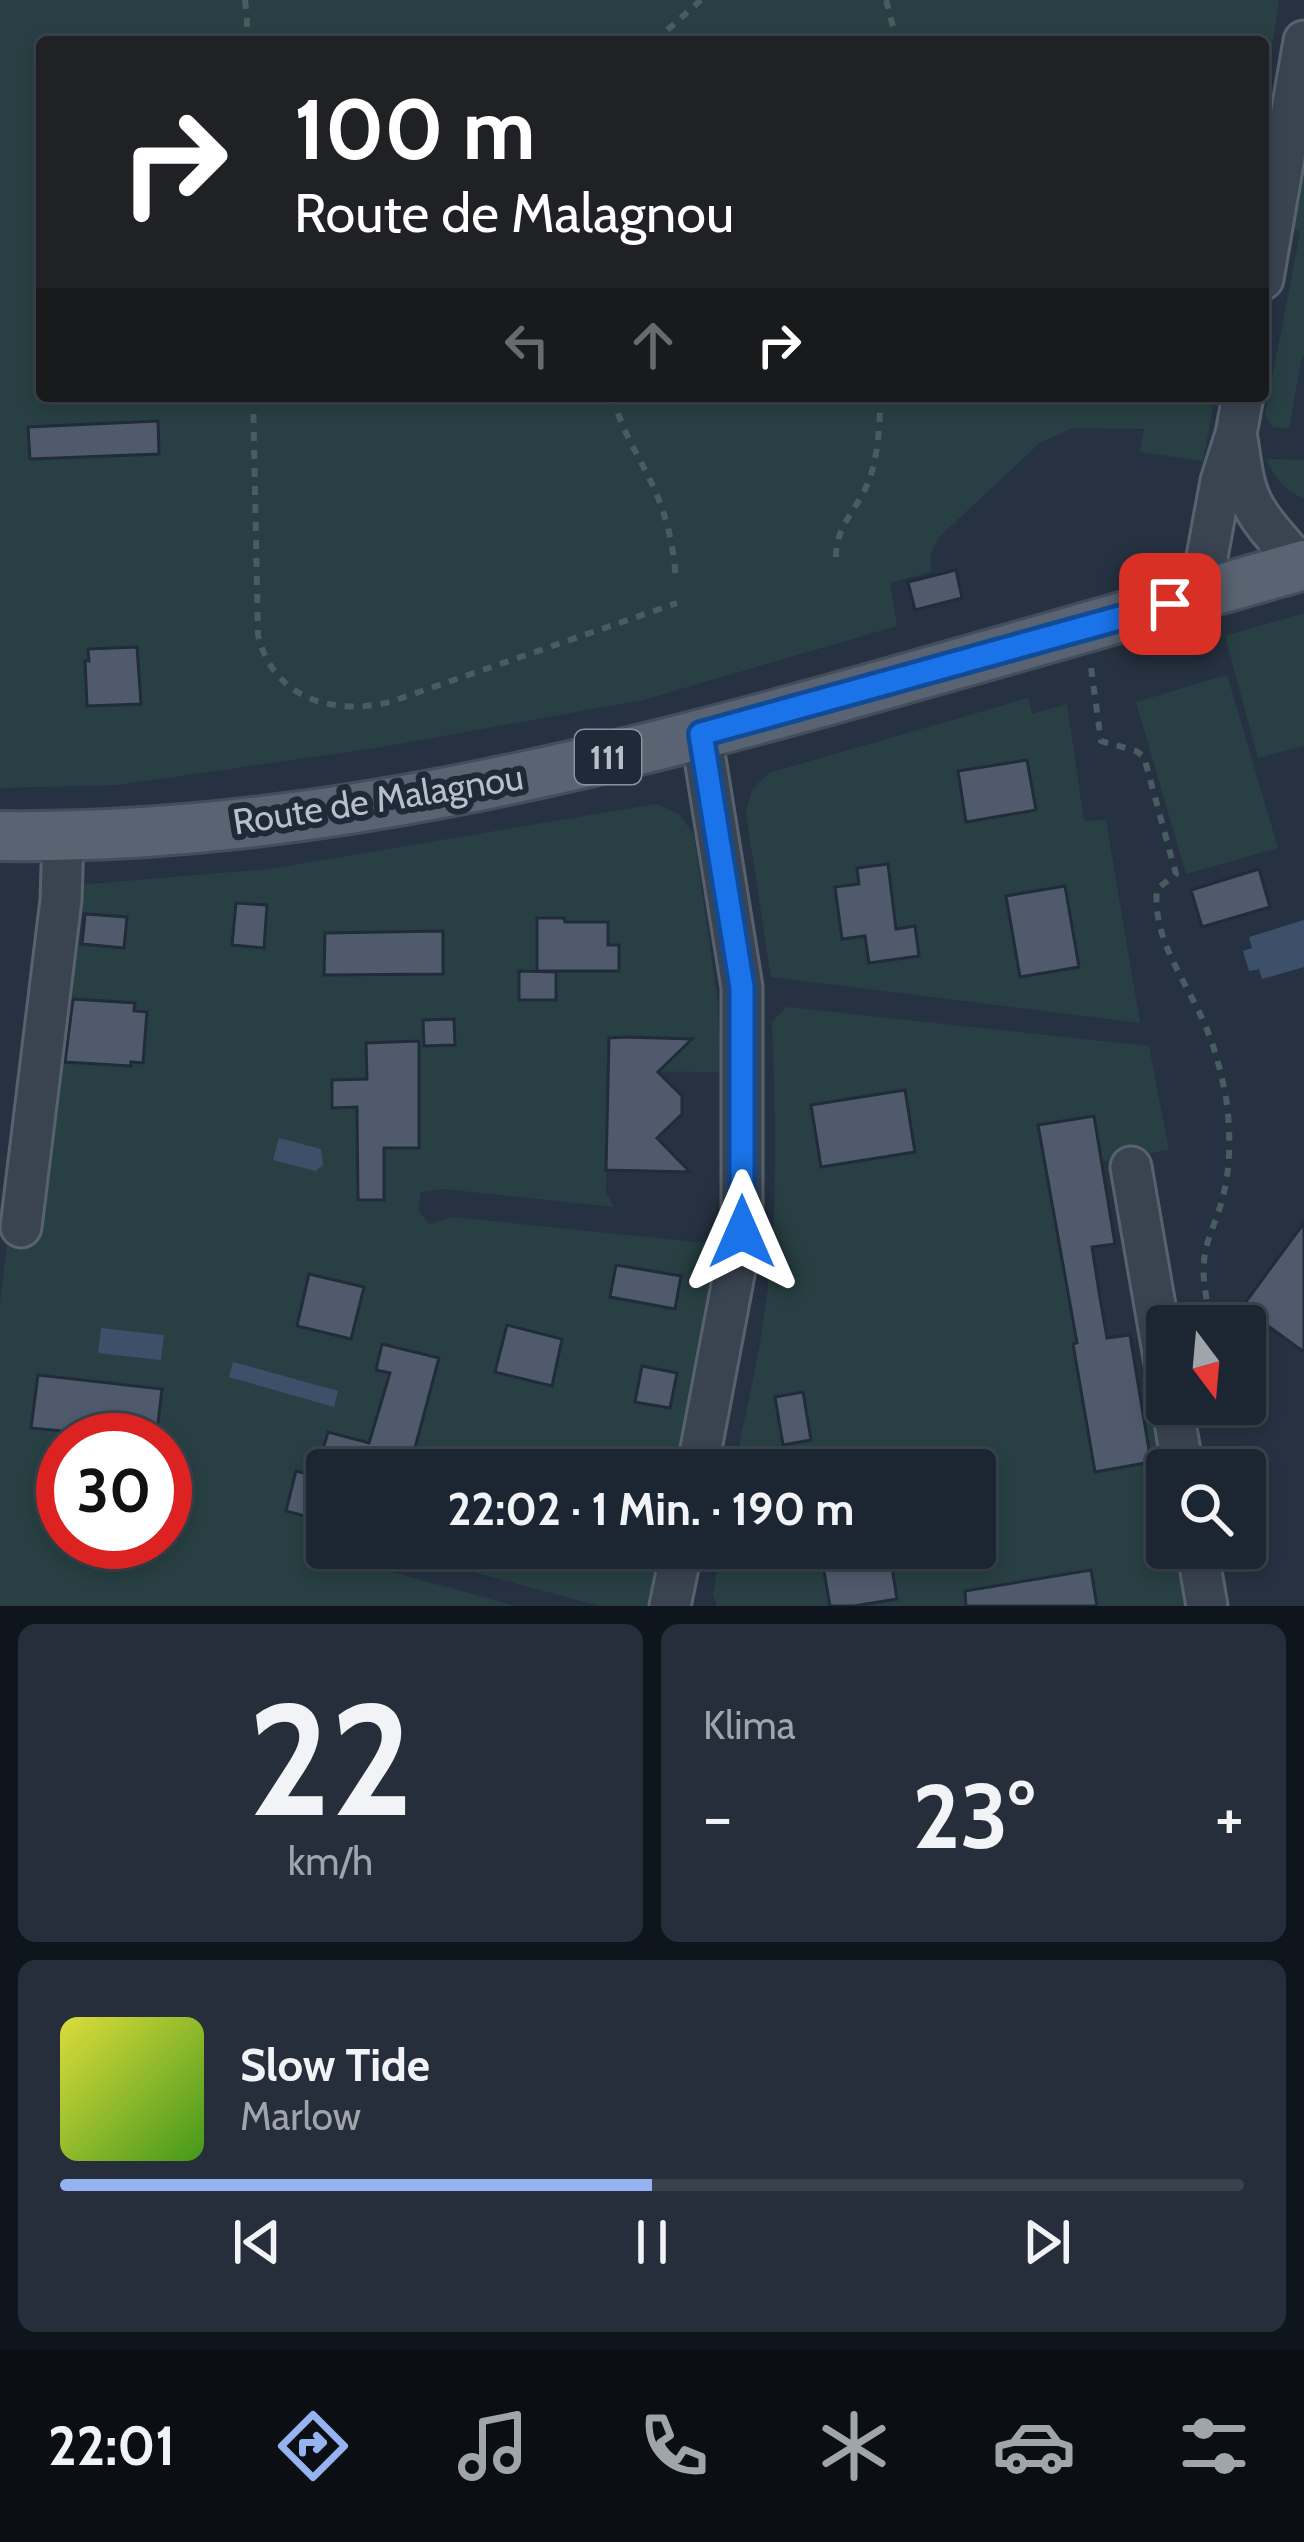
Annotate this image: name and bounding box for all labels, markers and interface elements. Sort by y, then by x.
text: 100 m [294,78,536,180]
icon: right [96,84,252,240]
text: Route de Malagnou [294,180,734,246]
icon: left [494,312,560,378]
icon: ahead [620,312,686,378]
icon: right [746,312,812,378]
pin [1119,553,1221,655]
icon: arrive [1137,571,1203,637]
road number: 111 [575,730,641,784]
street label: Route de Malagnou [230,754,526,844]
position arrow [679,1169,805,1295]
north arrow [1146,1305,1266,1425]
map controls [1146,1305,1266,1569]
speed limit sign: 30 [36,1413,192,1569]
button: search [1146,1449,1266,1569]
text: 22:02 · 1 Min. · 190 m [448,1482,854,1536]
text: 22 [248,1664,413,1854]
text: Klima [703,1701,795,1749]
text: 23° [912,1761,1035,1871]
text: − [703,1776,732,1857]
text: + [1215,1776,1244,1857]
text: km/h [288,1837,373,1885]
text: Slow Tide [240,2038,430,2092]
text: Marlow [240,2092,361,2140]
icon: previous [224,2209,290,2275]
icon: pause [619,2209,685,2275]
icon: next [1014,2209,1080,2275]
icon: directions [271,2404,355,2488]
icon: music [451,2404,535,2488]
icon: phone [632,2404,716,2488]
icon: climate [812,2404,896,2488]
icon: car [992,2404,1076,2488]
icon: filters [1172,2404,1256,2488]
text: 22:01 [48,2413,175,2479]

